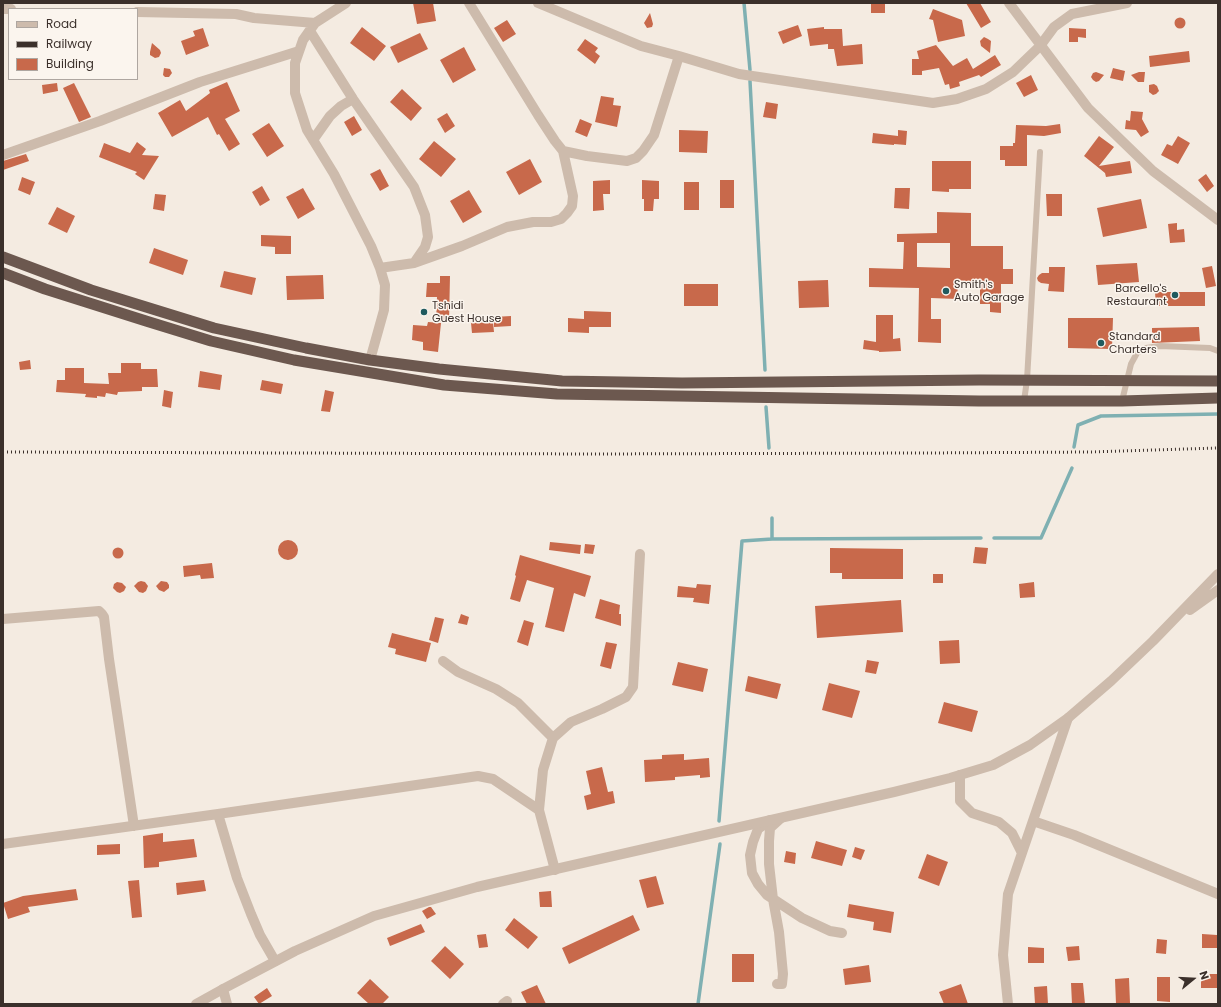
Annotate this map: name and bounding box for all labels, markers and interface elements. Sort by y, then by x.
legend [8,8,138,80]
text: Road [46,15,77,32]
text: Railway [46,35,92,52]
text: Building [46,55,94,72]
place label: Smith's Auto Garage [954,278,1024,304]
place label: Barcello's Restaurant [1107,282,1167,308]
marker: Smith's Auto Garage [941,286,951,296]
marker: Barcello's Restaurant [1170,290,1180,300]
place label: Tshidi Guest House [432,299,501,325]
marker: Tshidi Guest House [419,307,429,317]
place label: Standard Charters [1109,330,1160,356]
marker: Standard Charters [1096,338,1106,348]
north arrow [1173,959,1213,999]
text: N [1196,969,1213,982]

